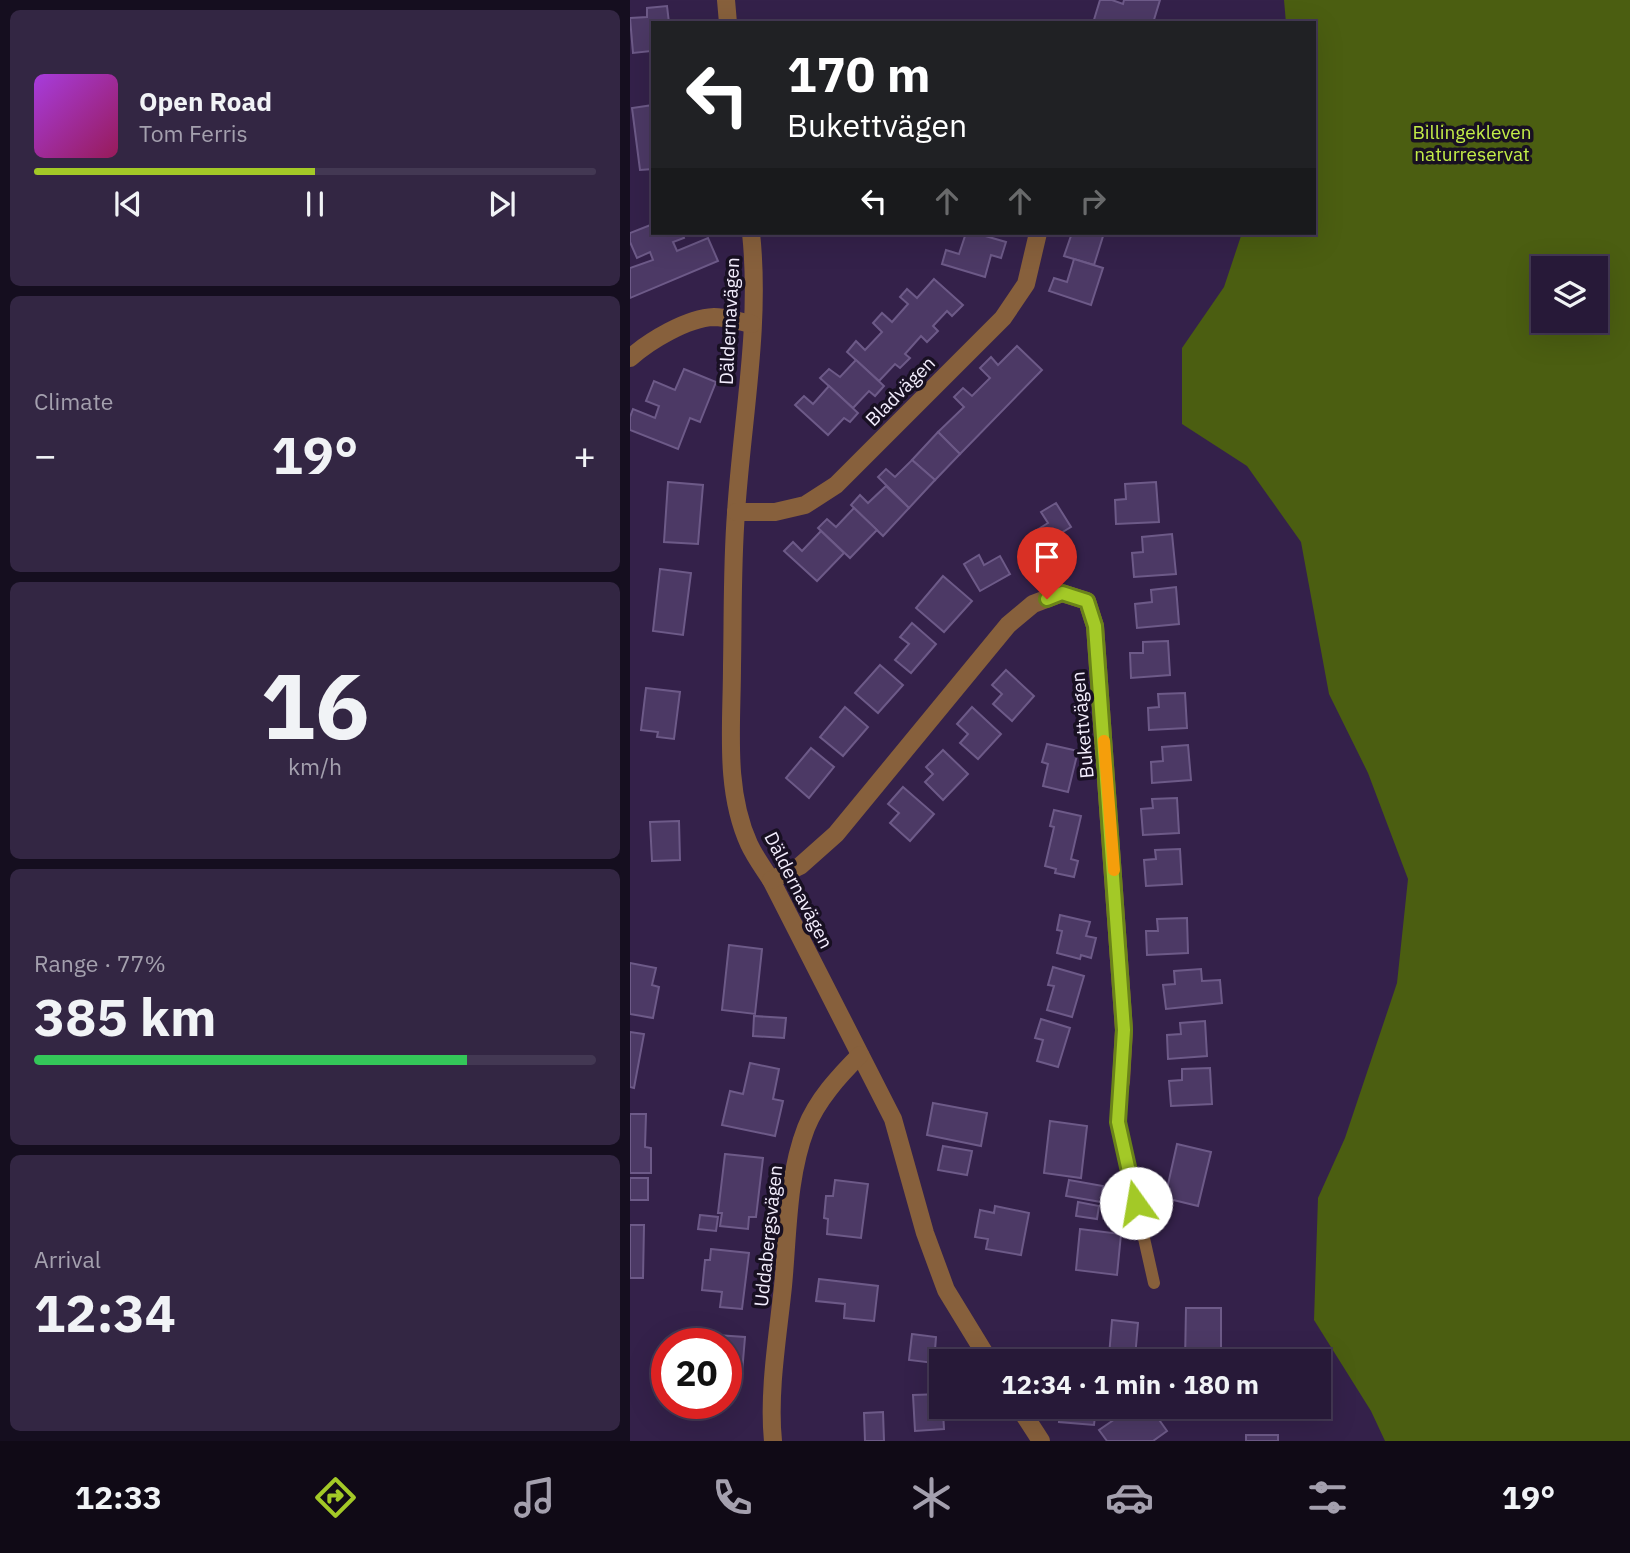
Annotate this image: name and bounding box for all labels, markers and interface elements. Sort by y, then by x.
text: 170 m [787,42,931,105]
icon: left [672,49,763,140]
text: Open Road [139,84,272,118]
text: Bukettvägen [787,104,967,146]
text: Tom Ferris [139,118,248,148]
park label: Billingekleven naturreservat [1412,120,1532,166]
icon: left [855,182,893,220]
icon: ahead [928,182,966,220]
icon: ahead [1001,182,1039,220]
icon: right [1074,182,1112,220]
icon: previous [109,185,147,223]
icon: pause [296,185,334,223]
icon: next [483,185,521,223]
map controls [1531,256,1608,333]
button: layers [1531,256,1608,333]
street label: Däldernavägen [714,257,744,385]
street label: Bladvägen [860,351,940,431]
text: Climate [34,386,113,416]
text: 19° [272,421,358,488]
text: − [34,430,57,479]
text: + [573,430,596,479]
pin [1017,527,1077,599]
icon: arrive [1028,538,1066,576]
text: 16 [260,646,370,764]
street label: Bukettvägen [1065,671,1099,779]
text: km/h [288,751,342,781]
street label: Däldernavägen [759,828,839,952]
text: Range · 77% [34,948,166,978]
text: 385 km [34,983,216,1050]
street label: Uddabergsvägen [749,1164,787,1308]
position arrow [1099,1166,1173,1240]
text: Arrival [34,1244,101,1274]
text: 12:34 [34,1279,176,1346]
speed limit sign: 20 [651,1328,742,1419]
text: 12:34 · 1 min · 180 m [1001,1367,1259,1401]
icon: directions [311,1473,360,1522]
icon: music [510,1473,559,1522]
icon: phone [708,1473,757,1522]
icon: climate [907,1473,956,1522]
icon: car [1105,1473,1154,1522]
icon: filters [1303,1473,1352,1522]
text: 12:33 [75,1476,162,1518]
text: 19° [1502,1476,1555,1518]

